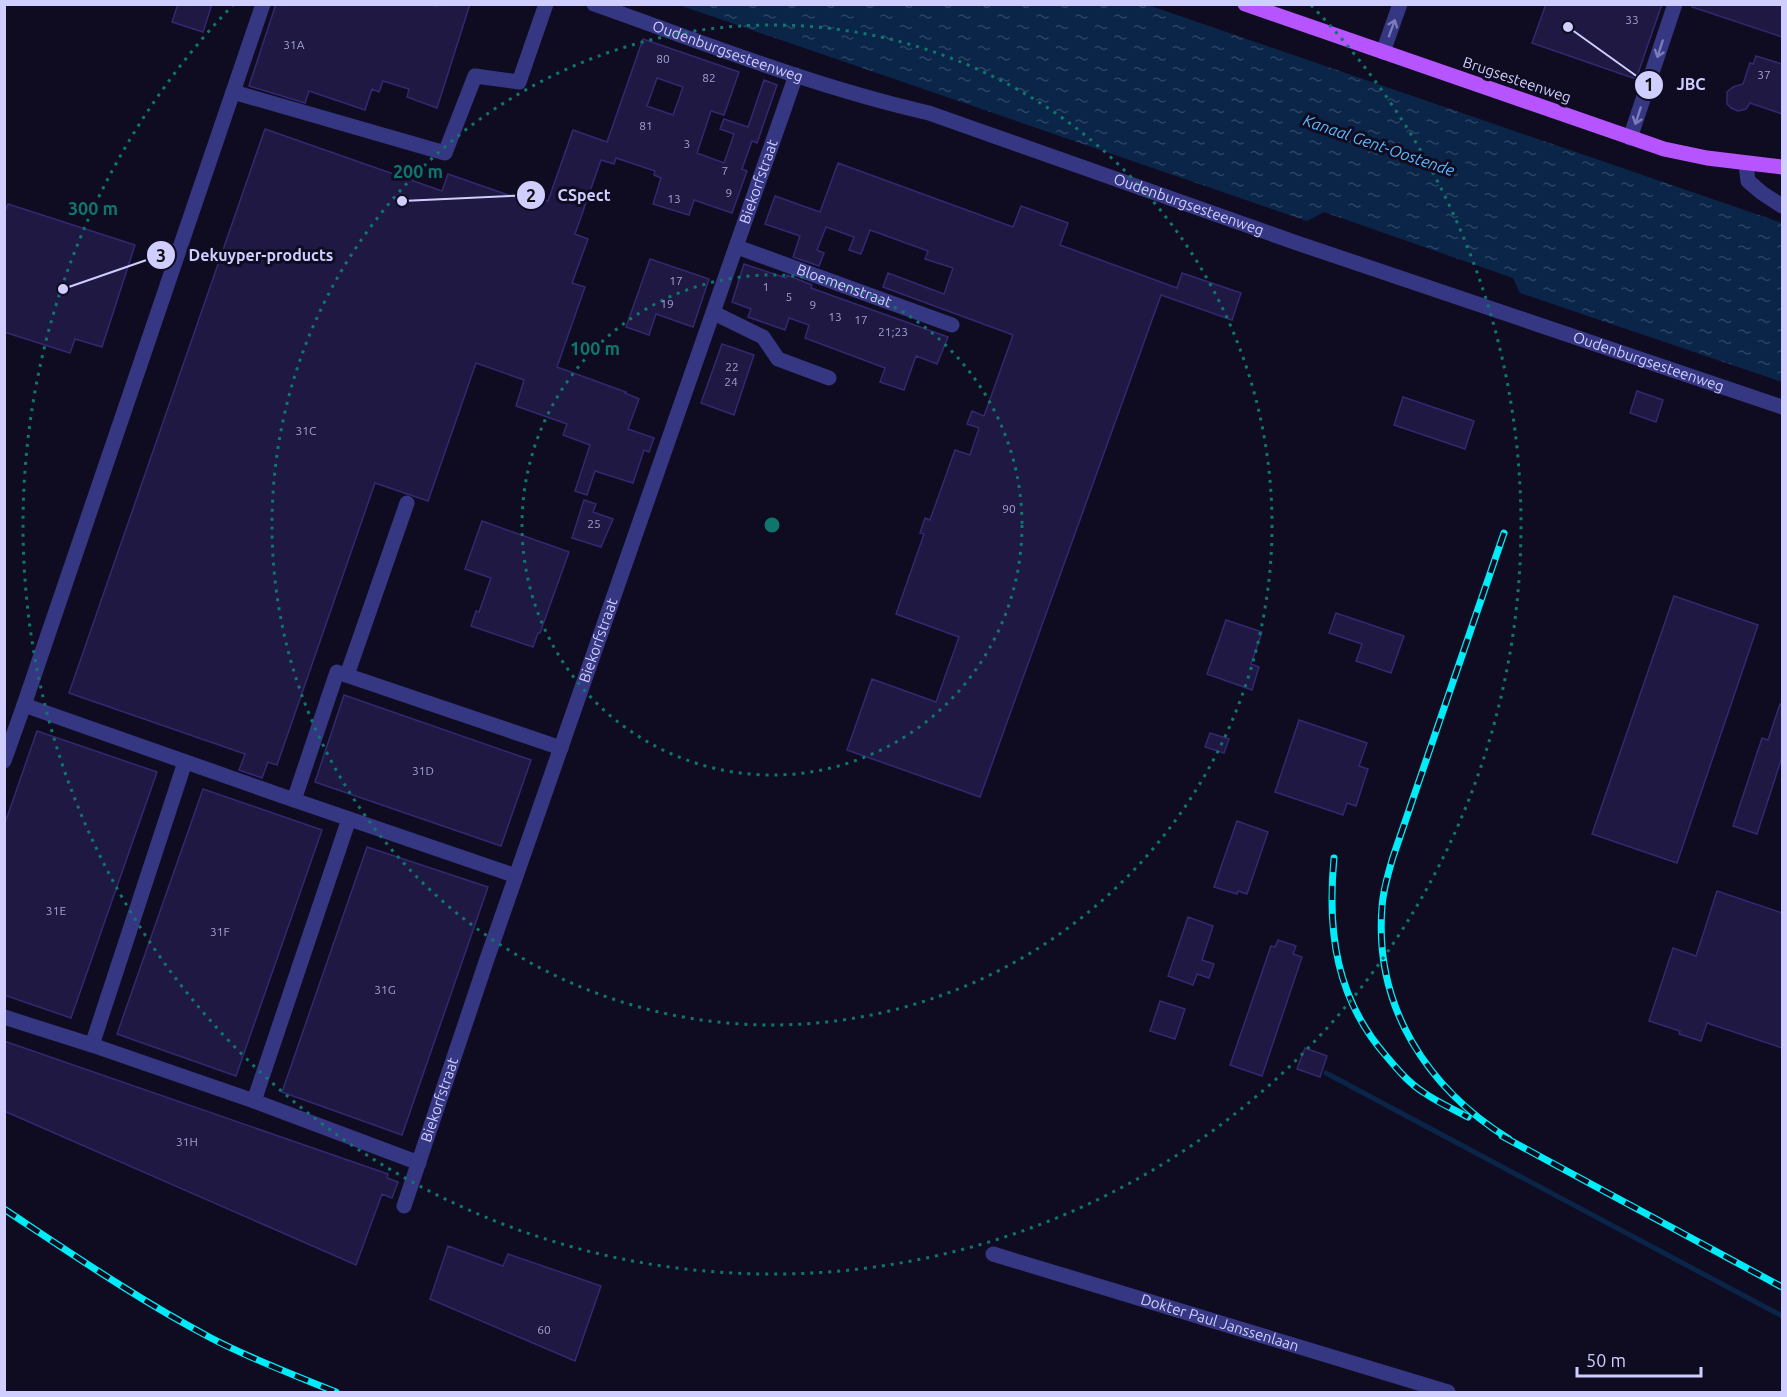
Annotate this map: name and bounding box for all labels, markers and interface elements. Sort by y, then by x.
house number: 33 [1625,13,1639,26]
street label: Oudenburgsesteenweg [650,17,805,85]
one-way arrow [1387,19,1398,38]
house number: 31A [283,38,305,51]
one-way arrow [1654,39,1665,58]
house number: 80 [656,52,670,65]
street label: Brugsesteenweg [1461,53,1573,106]
callout: JBC [1634,68,1717,102]
house number: 37 [1757,68,1771,81]
house number: 82 [702,71,716,84]
text: 1 [1644,74,1654,94]
text: JBC [1676,75,1706,93]
one-way arrow [1632,106,1643,125]
water label: Kanaal Gent-Oostende [1301,111,1457,179]
house number: 81 [639,119,653,132]
house number: 3 [684,137,690,150]
street label: Biekorfstraat [736,137,781,226]
text: 200 m [393,161,443,181]
house number: 7 [722,164,728,177]
street label: Oudenburgsesteenweg [1111,170,1266,239]
callout: CSpect [516,178,623,212]
text: 2 [526,185,536,205]
text: CSpect [557,186,611,204]
house number: 9 [726,186,732,199]
house number: 13 [667,192,681,205]
text: 300 m [68,198,118,218]
callout: Dekuyper-products [146,238,345,272]
text: 3 [156,245,166,265]
text: Dekuyper-products [189,246,333,264]
street label: Bloemenstraat [795,260,894,310]
house number: 17 [669,274,683,287]
house number: 1 [763,280,769,293]
house number: 5 [786,290,792,303]
house number: 19 [660,297,674,310]
house number: 9 [810,298,816,311]
house number: 13 [828,310,842,323]
house number: 17 [854,313,868,326]
house number: 21;23 [878,325,908,338]
street label: Oudenburgsesteenweg [1571,328,1727,395]
text: 100 m [570,338,620,358]
house number: 22 [725,360,739,373]
house number: 24 [724,375,738,388]
house number: 31C [296,424,317,437]
house number: 90 [1002,502,1016,515]
centre of rings [762,515,782,535]
house number: 25 [587,517,601,530]
street label: Biekorfstraat [575,596,621,685]
house number: 31D [412,764,434,777]
house number: 31E [46,904,66,917]
house number: 31F [210,925,230,938]
house number: 31G [374,983,396,996]
street label: Biekorfstraat [417,1055,461,1144]
house number: 31H [176,1135,198,1148]
street label: Dokter Paul Janssenlaan [1139,1290,1301,1354]
house number: 60 [537,1323,551,1336]
scale bar [1577,1340,1702,1378]
text: 50 m [1586,1350,1626,1370]

